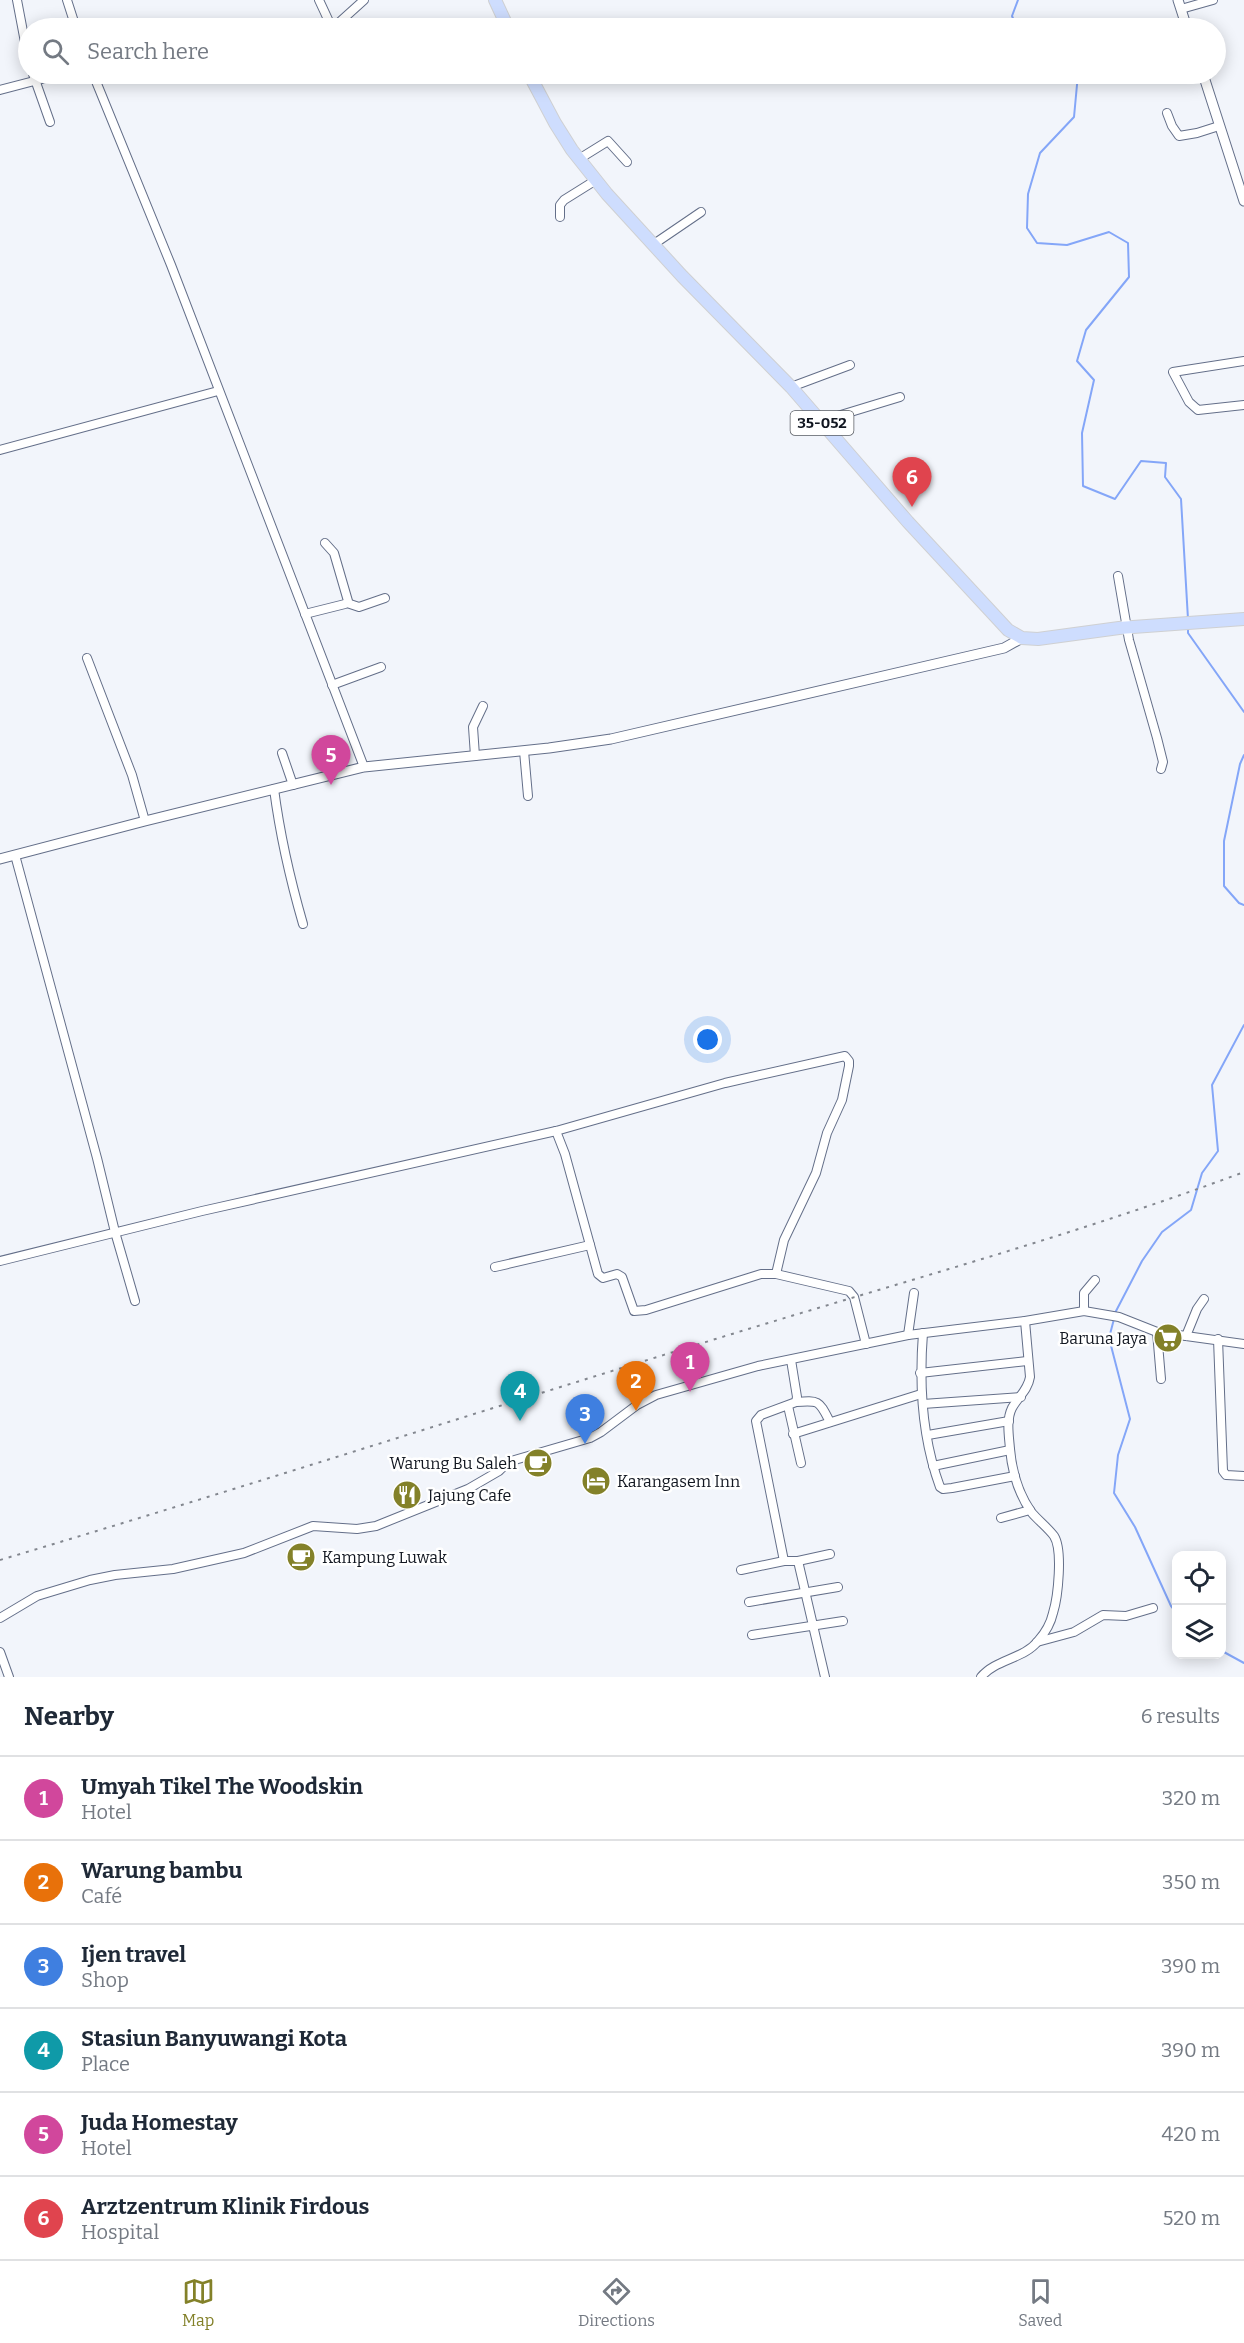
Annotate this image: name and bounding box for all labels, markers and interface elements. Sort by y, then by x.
search box [18,18,1226,84]
icon: search [39,35,72,68]
text: Search here [87,38,209,65]
road number: 35-052 [790,411,854,435]
pin: 6 [892,458,932,507]
pin: 5 [312,736,350,785]
your location [693,1025,722,1054]
supermarket icon: Baruna Jaya [1152,1322,1184,1354]
place label: Baruna Jaya [1059,1329,1147,1348]
pin: 1 [670,1342,710,1392]
pin: 2 [616,1362,656,1411]
pin: 4 [500,1372,540,1421]
pin: 3 [566,1394,604,1444]
cafe icon: Warung Bu Saleh [522,1447,554,1479]
place label: Warung Bu Saleh [390,1454,517,1473]
hotel icon: Karangasem Inn [580,1465,612,1497]
place label: Karangasem Inn [617,1472,740,1491]
restaurant icon: Jajung Cafe [391,1479,423,1511]
place label: Jajung Cafe [427,1486,511,1505]
cafe icon: Kampung Luwak [285,1541,317,1573]
place label: Kampung Luwak [322,1548,447,1567]
map controls [1172,1551,1226,1659]
button: locate [1172,1551,1226,1605]
button: layers [1172,1605,1226,1659]
text: Nearby [24,1701,114,1732]
text: 6 results [1141,1704,1220,1728]
text: Umyah Tikel The Woodskin [81,1773,363,1800]
text: 1 [39,1786,48,1810]
text: 320 m [1162,1786,1220,1810]
text: Hotel [81,1800,132,1824]
text: Warung bambu [81,1857,242,1884]
text: 2 [38,1870,49,1894]
text: 350 m [1162,1870,1220,1894]
text: Café [81,1884,122,1908]
text: Ijen travel [81,1941,186,1968]
text: 3 [38,1954,49,1978]
text: 390 m [1161,1954,1220,1978]
text: Shop [81,1968,129,1992]
text: Stasiun Banyuwangi Kota [81,2025,347,2052]
text: 4 [37,2038,50,2062]
text: 390 m [1161,2038,1220,2062]
text: Place [81,2052,130,2076]
text: Juda Homestay [81,2109,238,2136]
text: 5 [38,2122,49,2146]
text: 420 m [1162,2122,1220,2146]
text: Hotel [81,2136,132,2160]
text: Arztzentrum Klinik Firdous [81,2193,369,2220]
text: 6 [38,2206,49,2230]
text: 520 m [1163,2206,1220,2230]
text: Hospital [81,2220,159,2244]
tab: Map [182,2275,215,2330]
tab: Directions [578,2275,655,2330]
tab: Saved [1018,2275,1062,2330]

